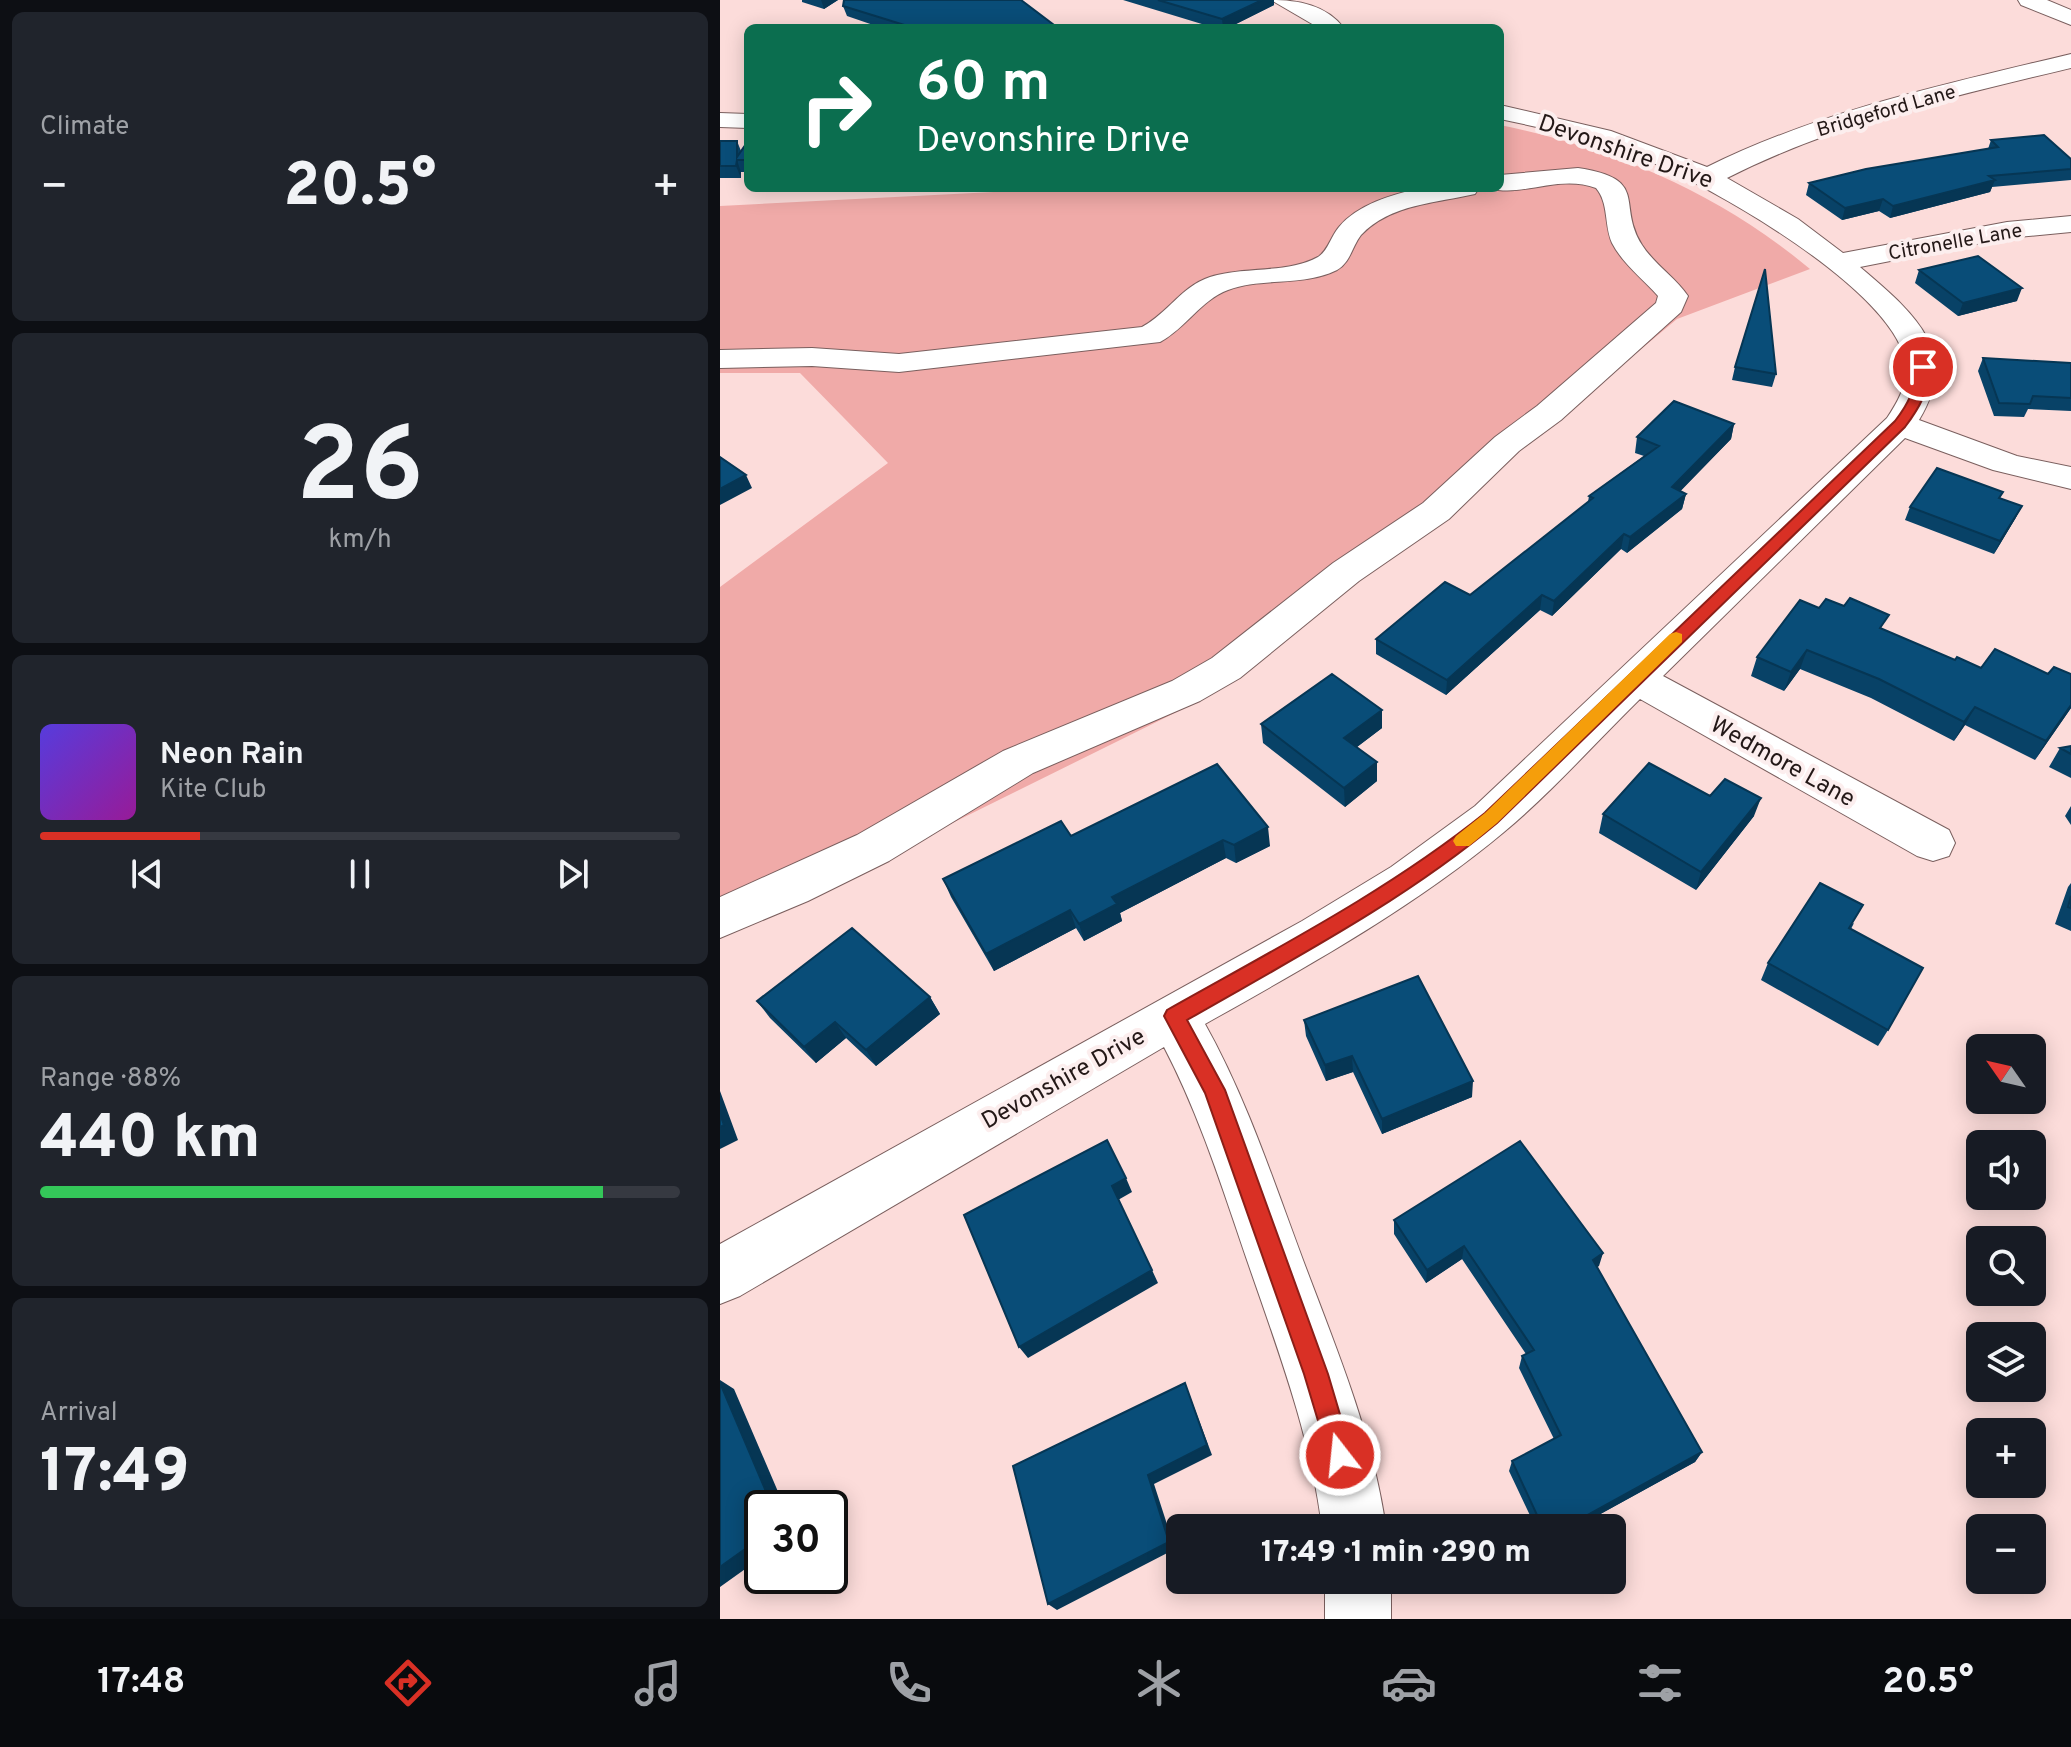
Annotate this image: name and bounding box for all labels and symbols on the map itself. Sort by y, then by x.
street label: Bridgeford Lane [1814,80,1959,144]
street label: Devonshire Drive [1534,109,1717,197]
street label: Citronelle Lane [1886,218,2024,268]
pin [1889,333,1957,401]
street label: Wedmore Lane [1704,711,1860,815]
street label: Devonshire Drive [977,1022,1151,1137]
north arrow [1966,1034,2046,1114]
position arrow [1298,1413,1382,1497]
speed limit sign: 30 [744,1490,848,1594]

